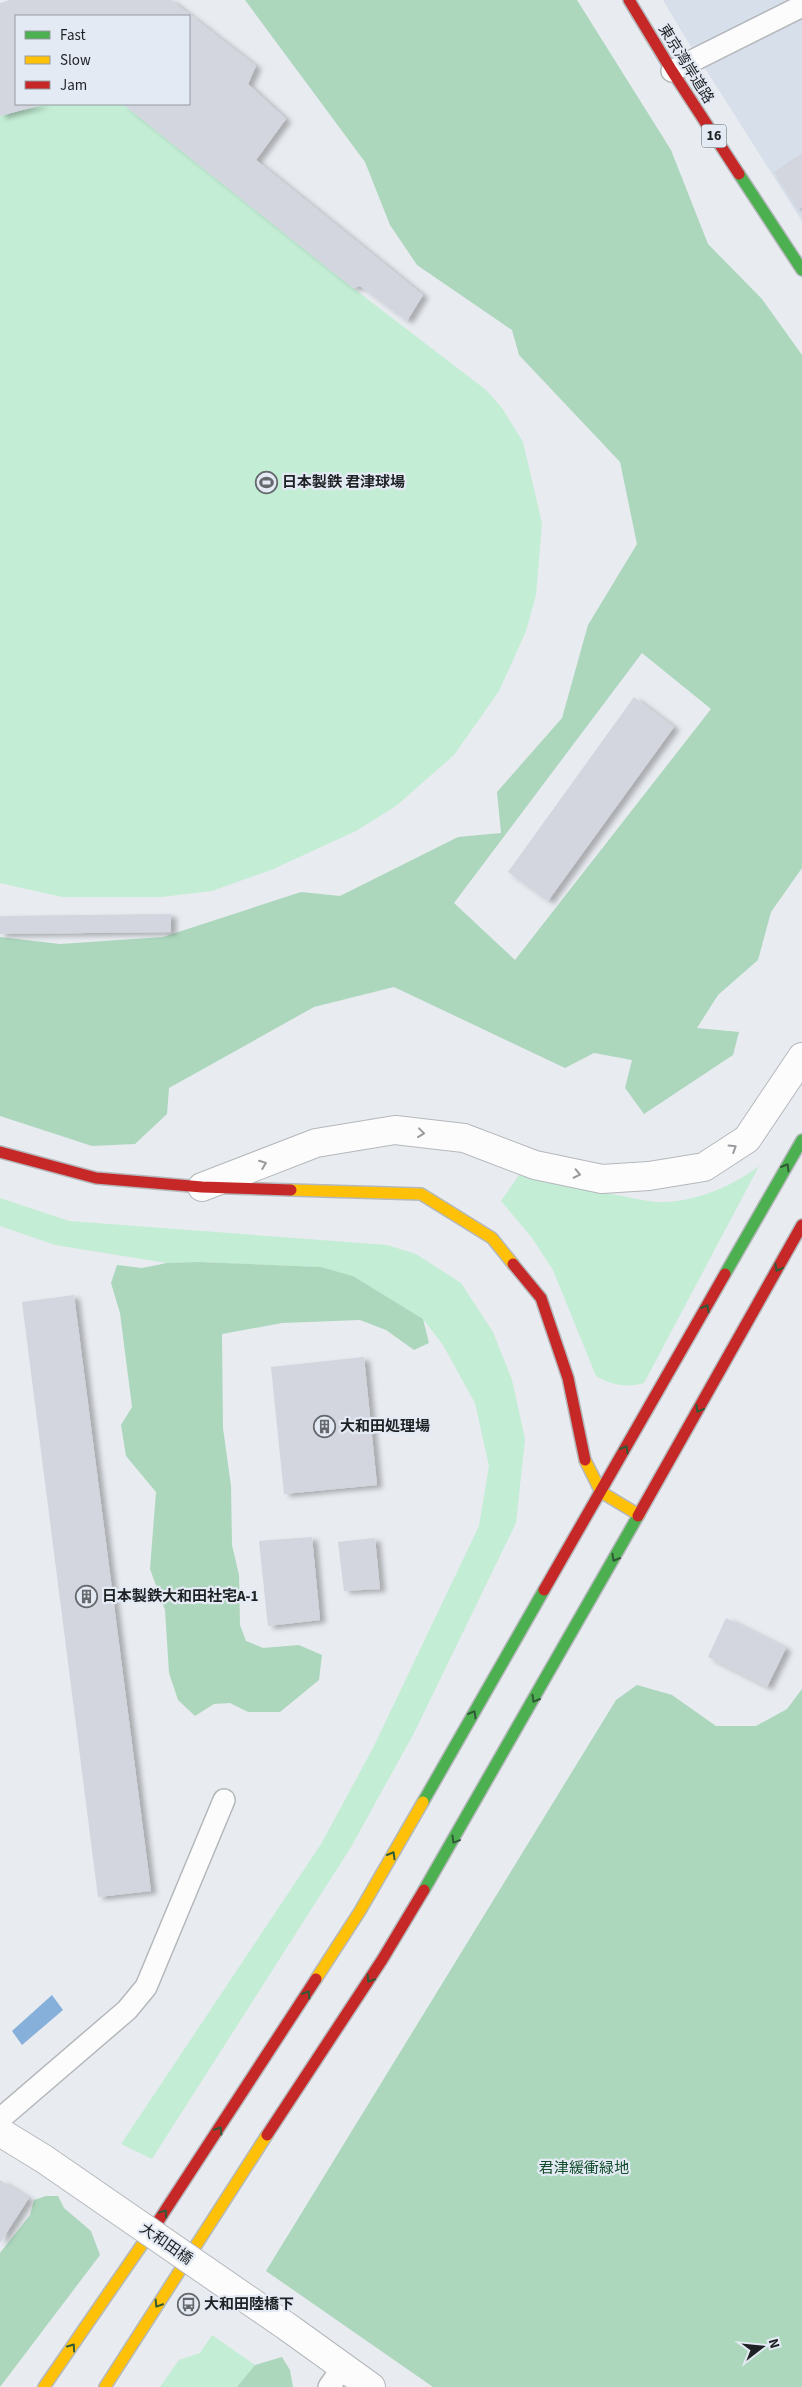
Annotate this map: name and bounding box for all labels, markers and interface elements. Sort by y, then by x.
legend [15,15,190,105]
street label: 東京湾岸道路 [653,20,719,108]
text: Fast [60,25,86,46]
text: Slow [60,50,91,71]
text: Jam [60,75,87,96]
road number: 16 [702,124,726,148]
sports icon: 日本製鉄 君津球場 [254,470,278,494]
place label: 日本製鉄 君津球場 [282,472,405,493]
one-way arrow [417,1127,425,1138]
one-way arrow [727,1145,736,1155]
one-way arrow [258,1159,267,1170]
one-way arrow [780,1163,790,1172]
one-way arrow [573,1168,582,1179]
one-way arrow [774,1262,784,1271]
one-way arrow [699,1305,709,1314]
one-way arrow [695,1404,705,1413]
building icon: 大和田処理場 [312,1414,336,1438]
place label: 大和田処理場 [340,1416,430,1437]
one-way arrow [619,1446,629,1455]
one-way arrow [611,1552,621,1561]
building icon: 日本製鉄大和田社宅A-1 [74,1584,98,1608]
place label: 日本製鉄大和田社宅A-1 [102,1586,259,1607]
one-way arrow [531,1694,541,1703]
one-way arrow [467,1711,477,1720]
one-way arrow [451,1835,461,1844]
one-way arrow [386,1852,396,1861]
one-way arrow [366,1974,376,1983]
one-way arrow [301,1990,310,1999]
one-way arrow [213,2127,222,2136]
park label: 君津緩衝緑地 [539,2158,629,2179]
one-way arrow [158,2209,167,2219]
street label: 大和田橋 [135,2218,197,2270]
bus stop icon: 大和田陸橋下 [176,2292,200,2316]
place label: 大和田陸橋下 [204,2294,294,2315]
one-way arrow [154,2298,164,2307]
north arrow [737,2322,787,2372]
text: N [763,2336,784,2351]
one-way arrow [66,2343,75,2353]

